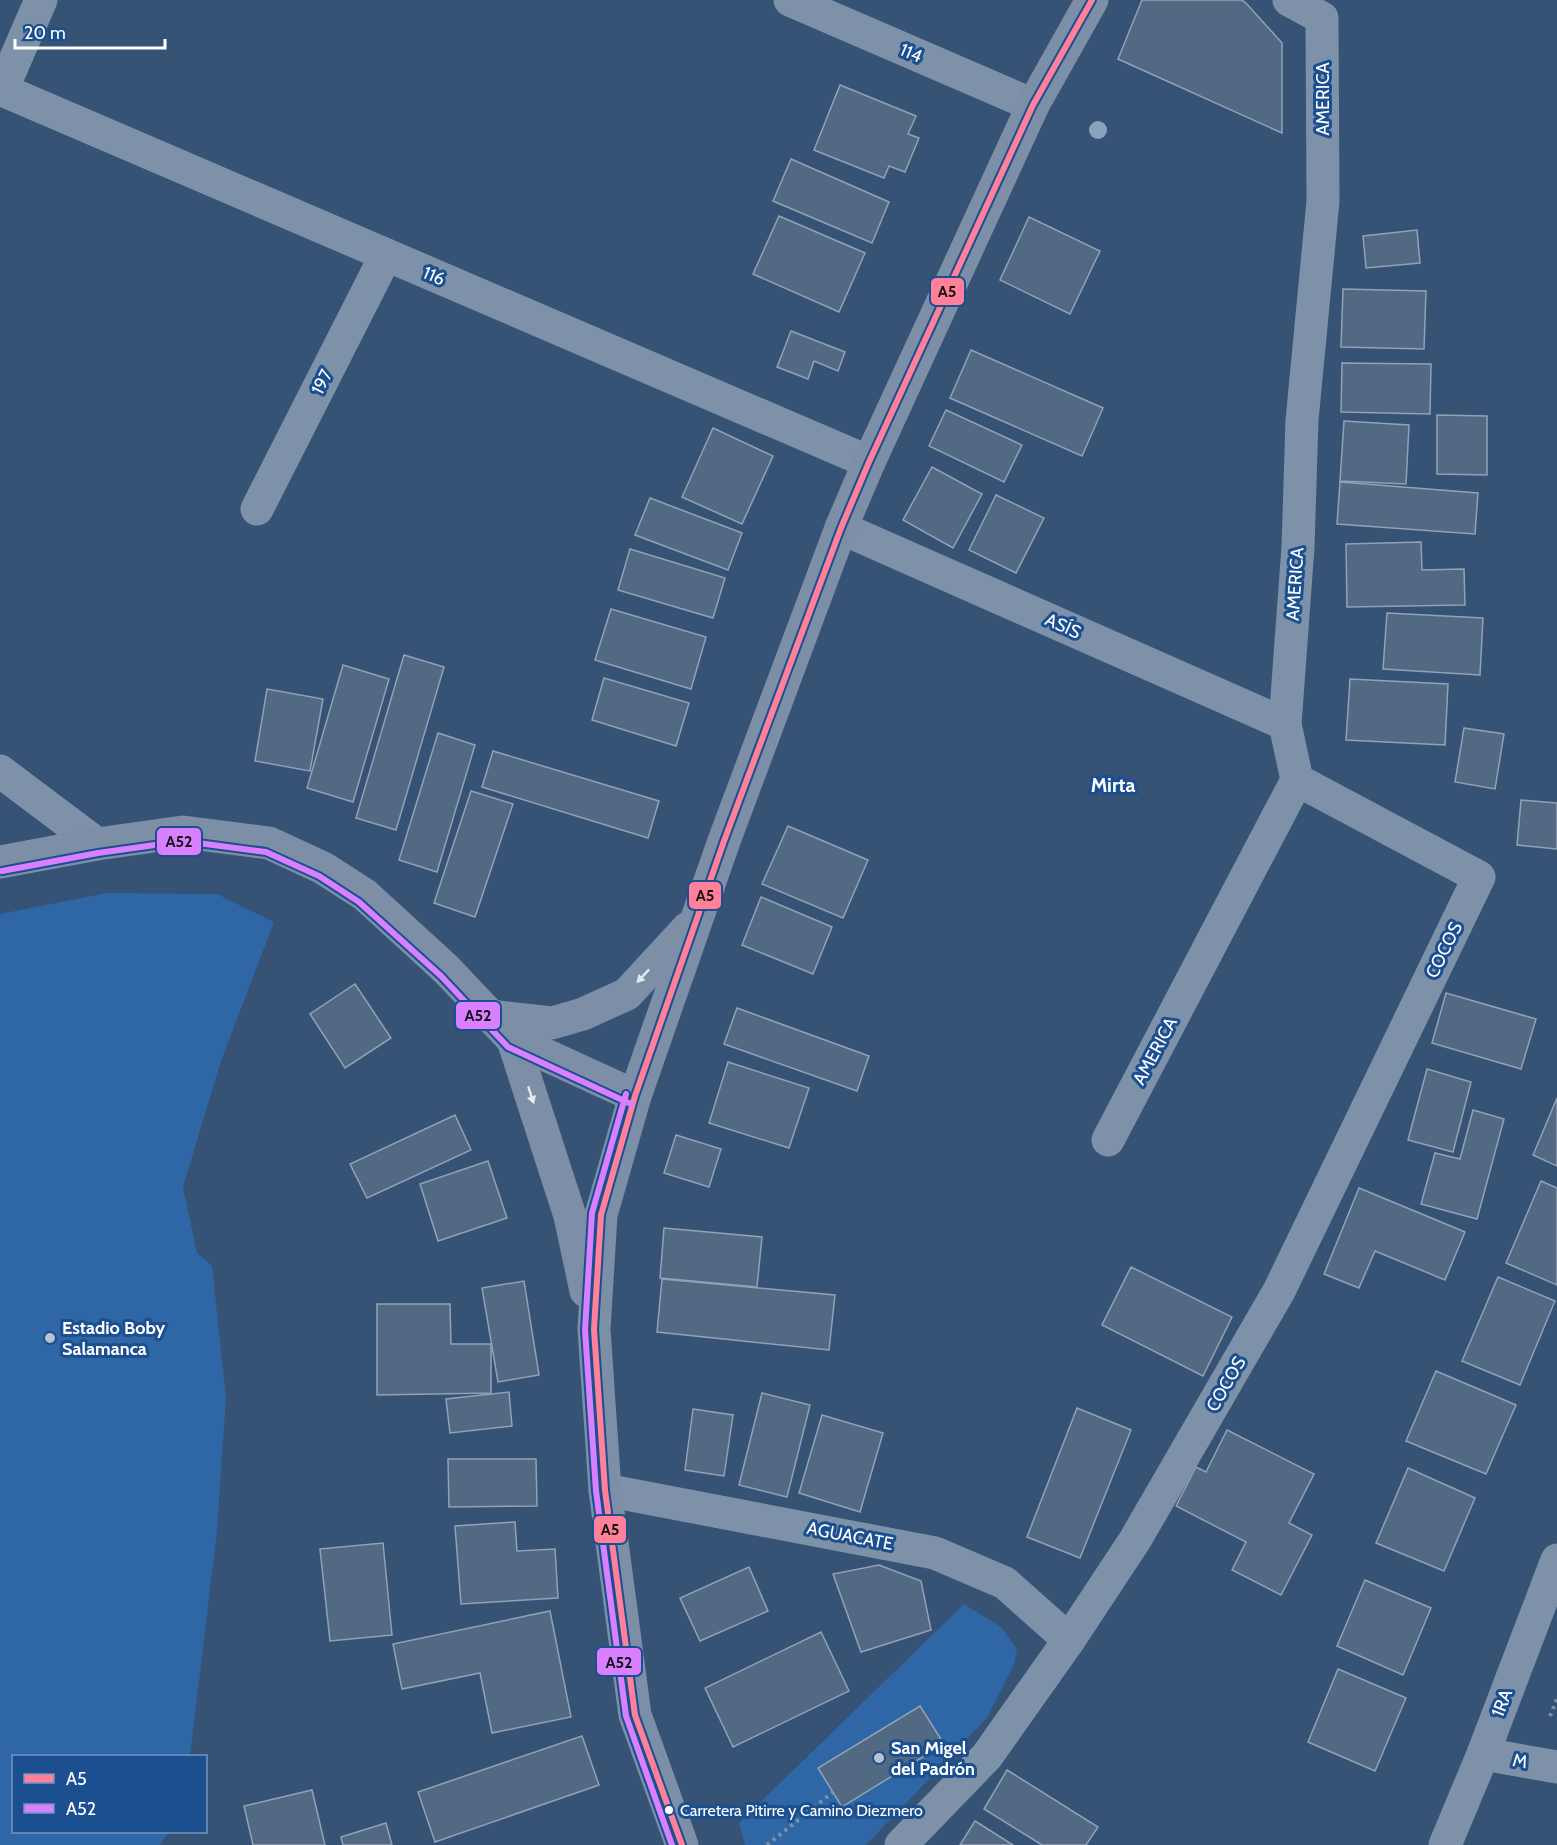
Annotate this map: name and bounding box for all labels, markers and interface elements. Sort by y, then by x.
scale bar [15,12,165,50]
text: 20 m [24,22,66,44]
street label: 114 [897,39,925,67]
street label: AMERICA [1312,62,1334,136]
street label: 116 [420,262,448,290]
line badge: A5 [930,277,965,306]
text: A5 [938,282,956,301]
street label: 197 [306,366,338,398]
street label: AMERICA [1281,547,1309,621]
street label: ASÍS [1042,608,1084,644]
district label: Mirta [1091,773,1135,797]
line badge: A52 [156,827,202,856]
text: A52 [165,832,193,851]
line badge: A5 [688,881,722,910]
text: A5 [696,886,714,905]
street label: COCOS [1421,918,1467,982]
one-way arrow [637,969,651,983]
line badge: A52 [455,1001,501,1030]
text: A52 [464,1006,492,1025]
street label: AMERICA [1128,1014,1182,1088]
one-way arrow [526,1086,536,1104]
place label: Estadio Boby Salamanca [62,1317,166,1360]
marker: Estadio Boby Salamanca [43,1331,57,1345]
street label: COCOS [1201,1353,1251,1415]
line badge: A5 [593,1515,627,1544]
street label: AGUACATE [805,1517,895,1555]
text: A5 [601,1520,619,1539]
line badge: A52 [596,1647,642,1676]
text: A52 [605,1653,633,1672]
street label: 1RA [1487,1686,1517,1720]
place label: San Migel del Padrón [891,1737,975,1780]
street label: M [1511,1749,1529,1773]
marker: San Migel del Padrón [872,1751,886,1765]
legend [12,1755,207,1833]
text: A5 [66,1768,87,1790]
text: A52 [66,1798,96,1820]
place label: Carretera Pitirre y Camino Diezmero [680,1801,923,1820]
marker: Carretera Pitirre y Camino Diezmero [663,1804,675,1816]

